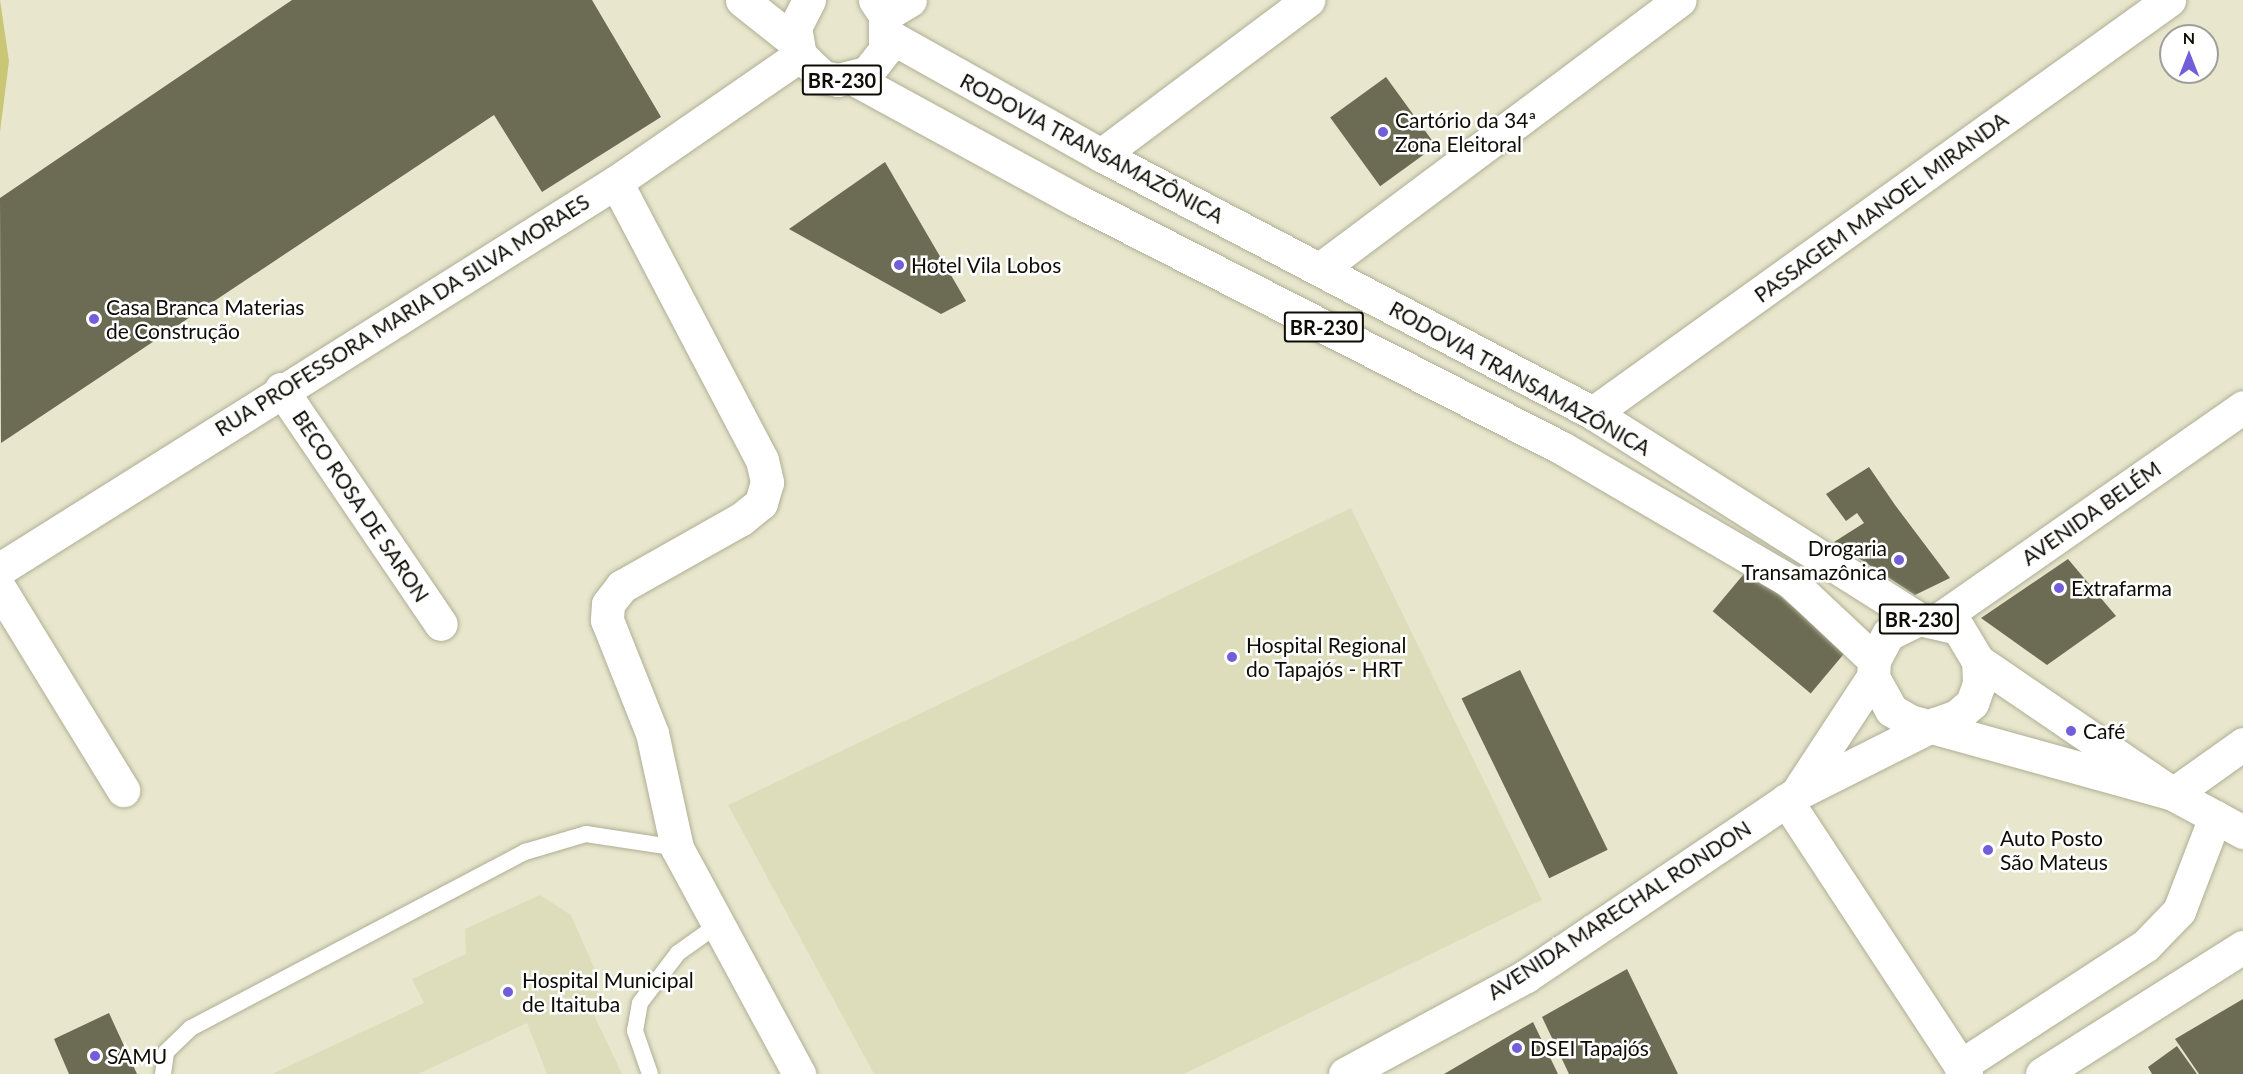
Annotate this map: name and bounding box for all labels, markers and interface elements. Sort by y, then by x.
north arrow [2159,24,2219,84]
text: N [2183,28,2195,47]
road number: BR-230 [802,63,882,97]
street label: RODOVIA TRANSAMAZÔNICA [955,67,1229,229]
street label: PASSAGEM MANOEL MIRANDA [1749,106,2013,308]
place label: Cartório da 34ª Zona Eleitoral [1395,107,1536,157]
marker: Cartório da 34ª Zona Eleitoral [1376,125,1390,139]
street label: RUA PROFESSORA MARIA DA SILVA MORAES [209,188,595,442]
place label: Hotel Vila Lobos [911,252,1062,278]
marker: Hotel Vila Lobos [892,258,906,272]
place label: Casa Branca Materias de Construção [106,294,304,344]
street label: RODOVIA TRANSAMAZÔNICA [1384,295,1656,461]
road number: BR-230 [1284,310,1364,344]
marker: Casa Branca Materias de Construção [87,312,101,326]
street label: BECO ROSA DE SARON [287,405,435,607]
street label: AVENIDA BELÉM [2016,455,2166,571]
place label: Drogaria Transamazônica [1742,535,1887,585]
marker: Drogaria Transamazônica [1892,553,1906,567]
place label: Extrafarma [2071,575,2172,601]
marker: Extrafarma [2052,581,2066,595]
road number: BR-230 [1878,602,1960,636]
place label: Hospital Regional do Tapajós - HRT [1246,632,1406,682]
marker: Hospital Regional do Tapajós - HRT [1223,648,1241,666]
place label: Café [2083,718,2125,744]
marker: Café [2064,724,2078,738]
street label: AVENIDA MARECHAL RONDON [1482,815,1756,1005]
place label: Auto Posto São Mateus [2000,825,2108,875]
marker: Auto Posto São Mateus [1981,843,1995,857]
place label: Hospital Municipal de Itaituba [522,967,694,1017]
marker: Hospital Municipal de Itaituba [499,983,517,1001]
place label: DSEI Tapajós [1530,1035,1649,1061]
marker: DSEI Tapajós [1508,1039,1526,1057]
place label: SAMU [107,1043,167,1069]
marker: SAMU [88,1049,102,1063]

